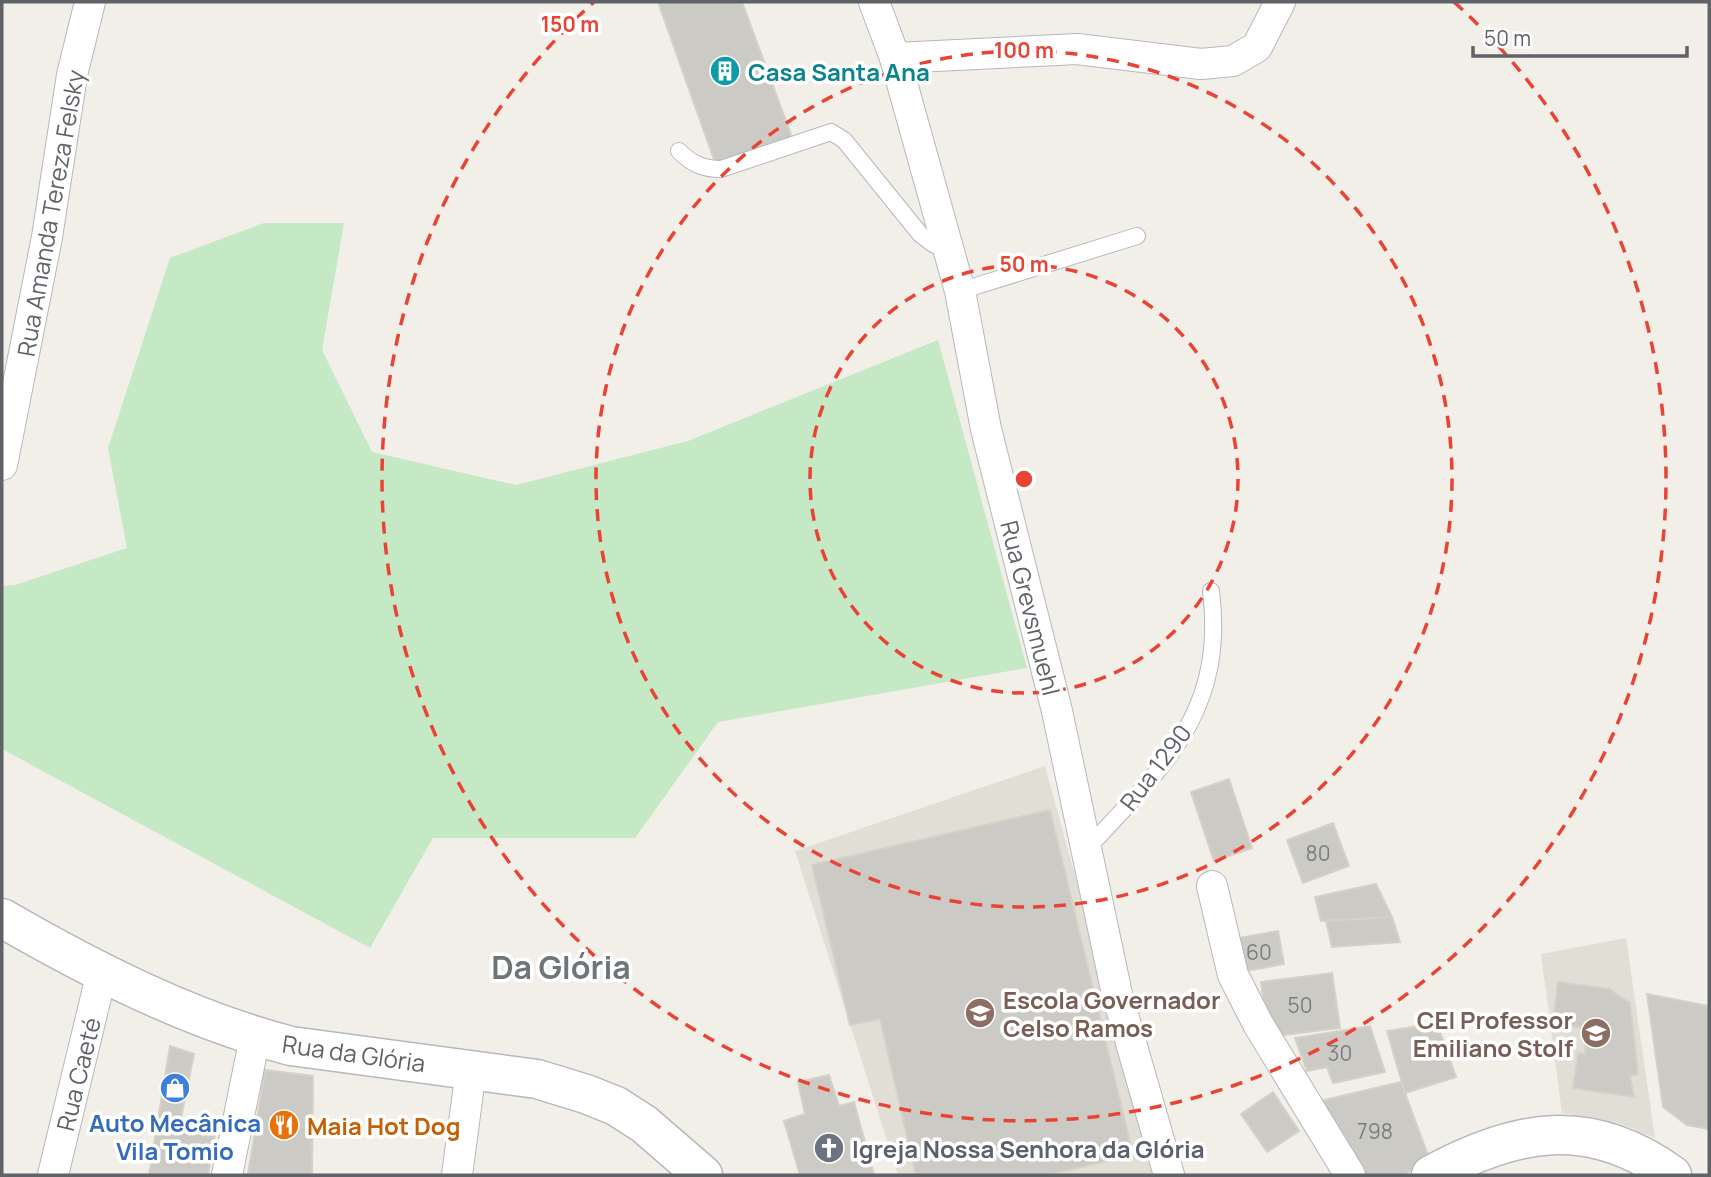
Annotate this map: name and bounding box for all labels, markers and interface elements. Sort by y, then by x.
text: 150 m [541,10,599,38]
scale bar [1473,14,1686,58]
text: 50 m [1484,24,1531,52]
text: 100 m [994,36,1054,64]
building icon: Casa Santa Ana [708,54,742,88]
place label: Casa Santa Ana [748,55,930,88]
street label: Rua Amanda Tereza Felsky [9,67,92,359]
text: 50 m [999,250,1049,278]
centre of rings [1012,467,1036,491]
street label: Rua Grevsmuehl [993,517,1069,699]
street label: Rua 1290 [1112,717,1198,817]
house number: 80 [1305,839,1331,867]
house number: 60 [1246,938,1272,966]
district label: Da Glória [491,945,631,989]
place label: Escola Governador Celso Ramos [1003,983,1220,1044]
house number: 50 [1288,991,1312,1019]
school or university icon: Escola Governador Celso Ramos [963,996,997,1030]
place label: CEI Professor Emiliano Stolf [1413,1003,1573,1064]
street label: Rua Caeté [48,1014,108,1134]
school or university icon: CEI Professor Emiliano Stolf [1579,1016,1613,1050]
street label: Rua da Glória [280,1027,428,1079]
house number: 30 [1328,1039,1352,1067]
shop icon: Auto Mecânica Vila Tomio [158,1071,192,1105]
place label: Auto Mecânica Vila Tomio [89,1106,261,1167]
restaurant icon: Maia Hot Dog [267,1108,301,1142]
place label: Maia Hot Dog [307,1109,460,1142]
house number: 798 [1357,1117,1393,1145]
church icon: Igreja Nossa Senhora da Glória [812,1131,846,1165]
place label: Igreja Nossa Senhora da Glória [852,1132,1205,1165]

